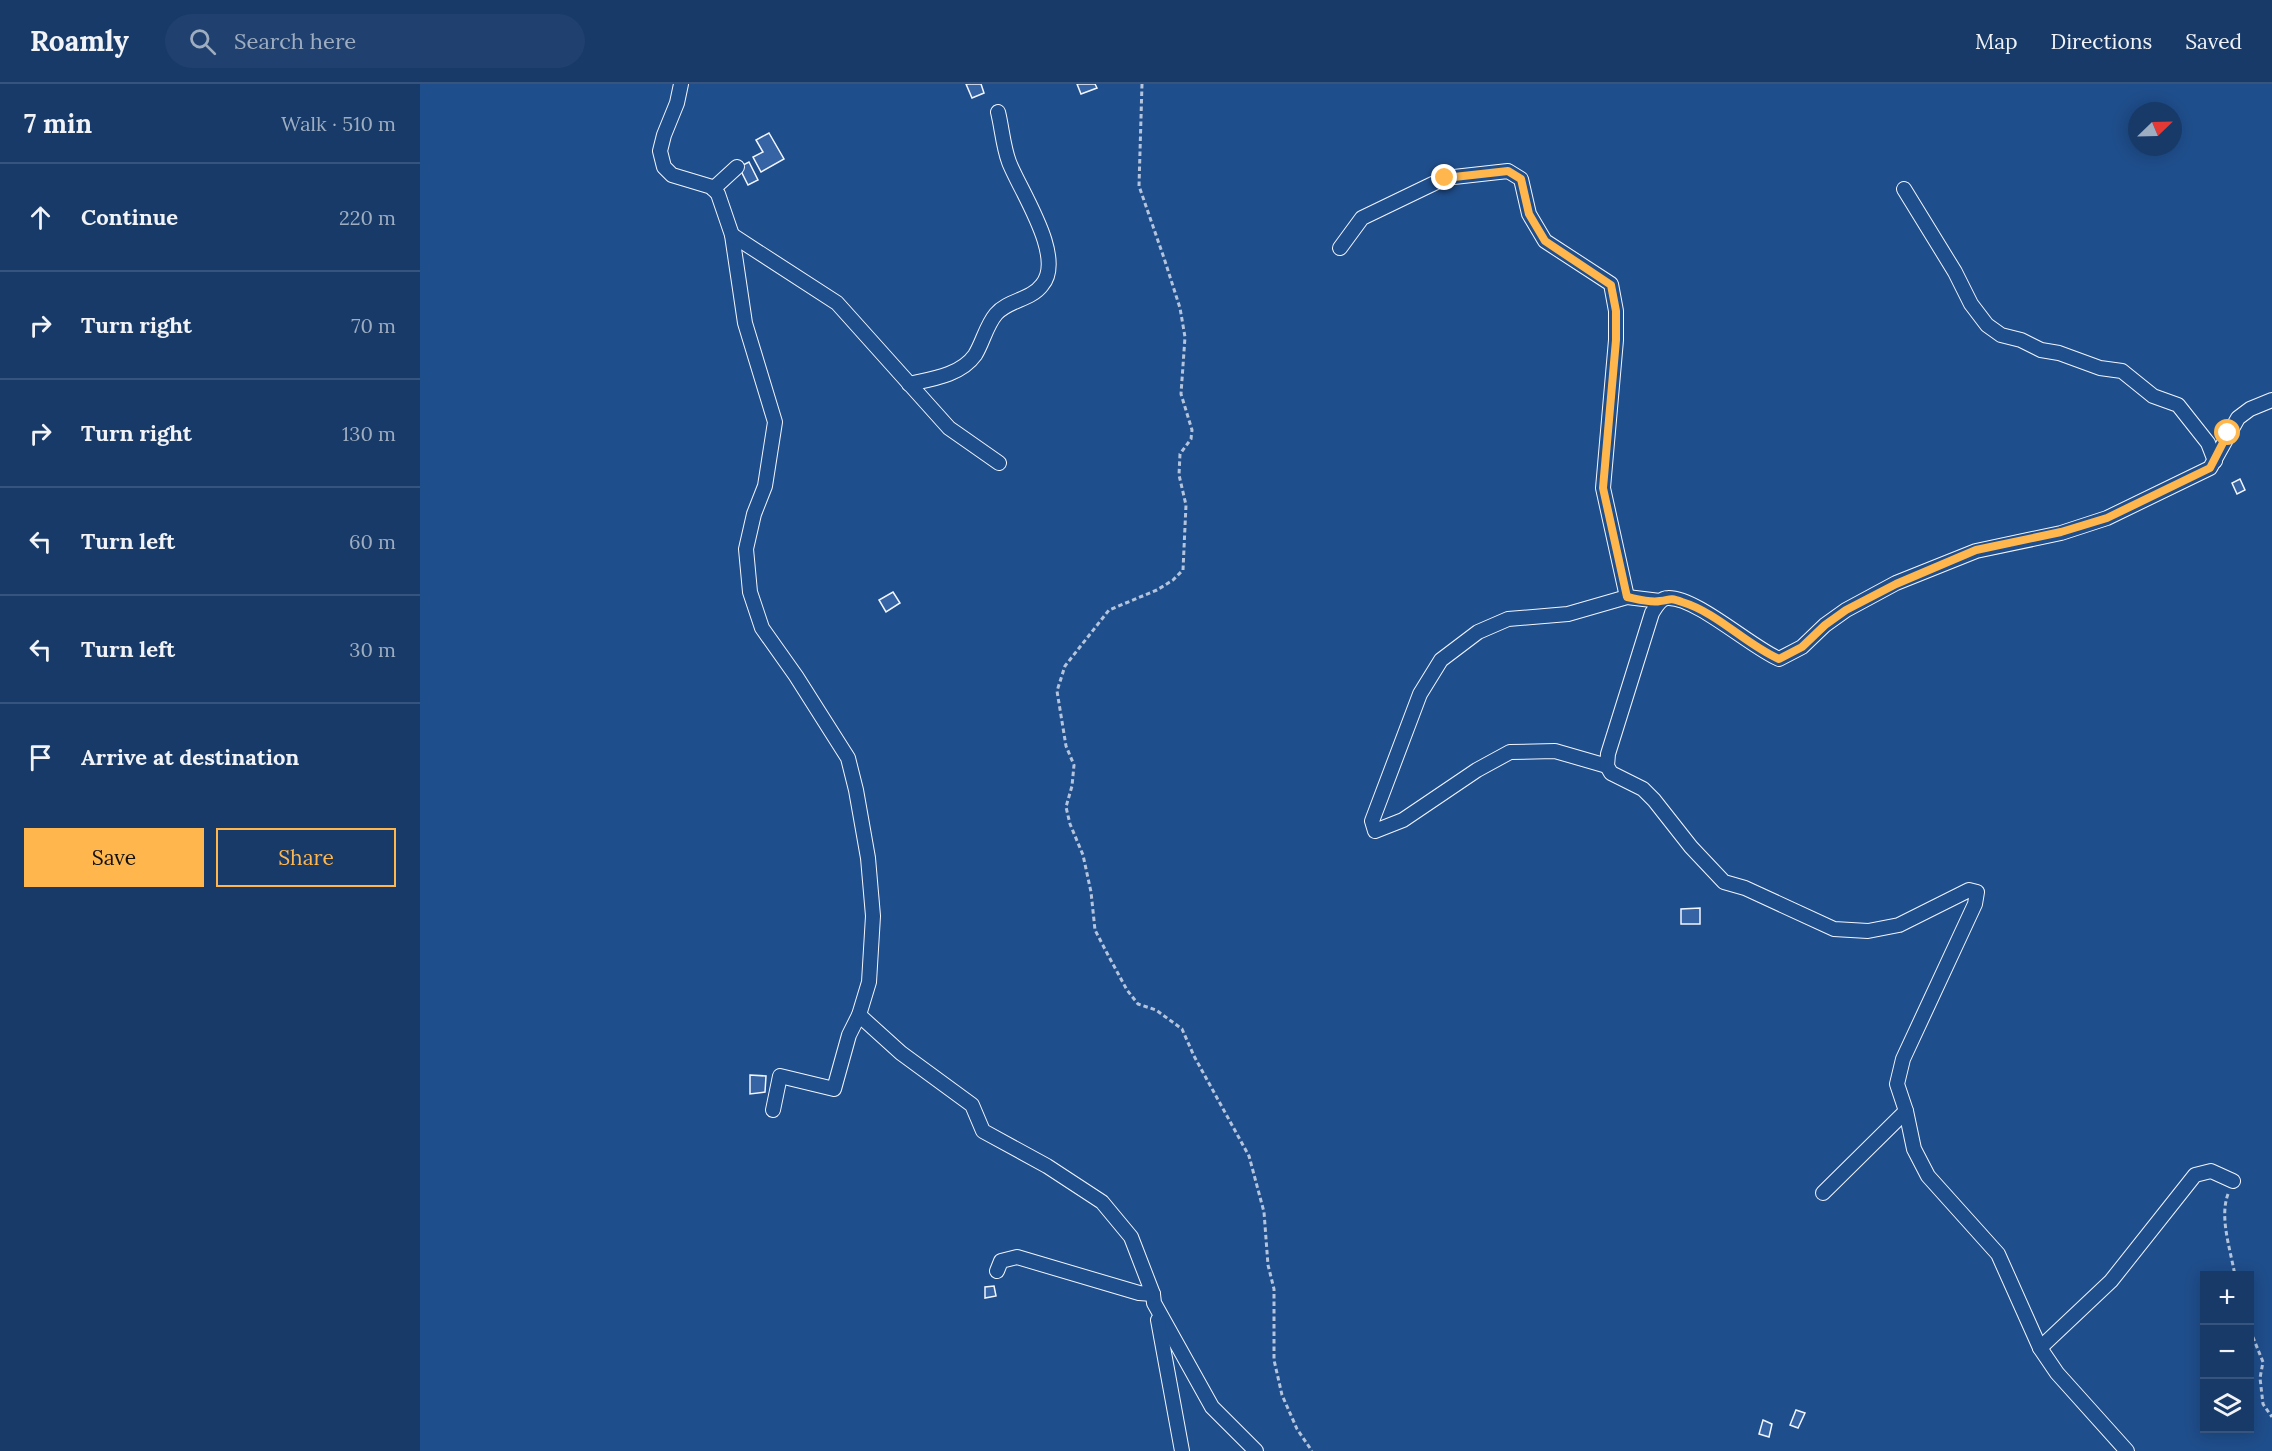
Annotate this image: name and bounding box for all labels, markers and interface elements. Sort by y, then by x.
search box [165,14,585,68]
text: Roamly [30,23,129,59]
icon: search [186,25,219,58]
text: Search here [234,27,356,55]
text: Map [1975,28,2018,55]
text: Directions [2051,28,2152,55]
text: Saved [2185,28,2242,55]
north arrow [2128,102,2182,156]
text: 7 min [24,107,92,140]
text: Walk · 510 m [281,111,396,136]
route end [1431,164,1457,190]
icon: ahead [24,201,57,234]
text: Continue [81,203,178,231]
text: 220 m [339,205,396,230]
icon: right [24,309,57,342]
text: Turn right [81,311,192,339]
text: 70 m [351,313,396,338]
icon: right [24,417,57,450]
text: Turn right [81,419,192,447]
route start [2214,419,2240,445]
text: 130 m [342,421,396,446]
icon: left [24,525,57,558]
text: Turn left [81,527,175,555]
text: 60 m [349,529,396,554]
icon: left [24,633,57,666]
text: Turn left [81,635,175,663]
text: 30 m [349,637,396,662]
icon: arrive [24,741,57,774]
text: Arrive at destination [81,743,299,771]
button: Save [24,828,204,887]
button: Share [216,828,396,887]
map controls [2200,1271,2254,1433]
button: + [2200,1271,2254,1325]
button: − [2200,1325,2254,1379]
button: layers [2200,1379,2254,1433]

